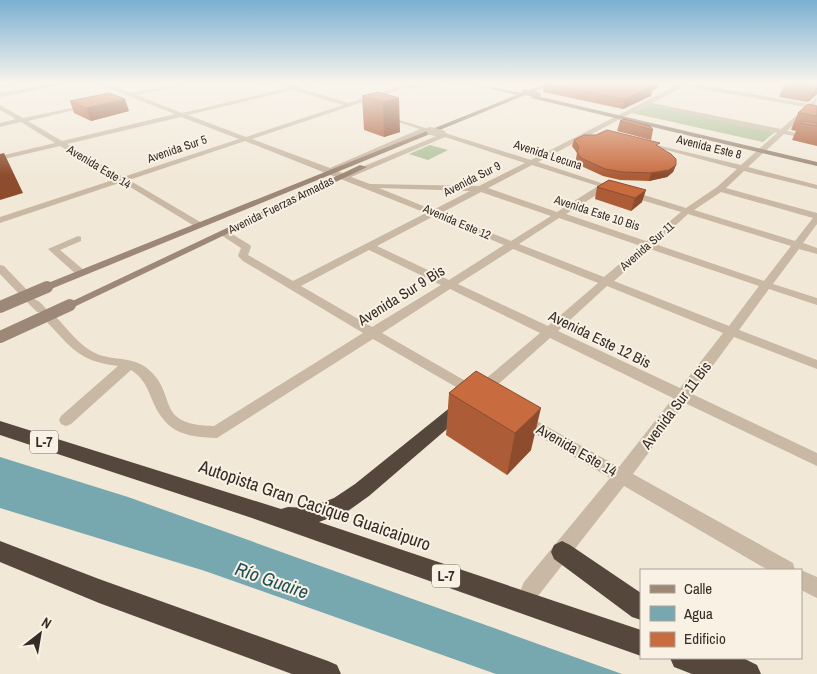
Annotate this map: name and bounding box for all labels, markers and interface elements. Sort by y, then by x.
street label: Avenida Sur 5 [144,131,210,167]
street label: Avenida Este 8 [674,131,743,163]
street label: Avenida Lecuna [511,136,585,174]
street label: Avenida Este 14 [63,141,134,193]
street label: Avenida Sur 9 [440,158,503,201]
street label: Avenida Fuerzas Armadas [225,172,337,238]
street label: Avenida Este 10 Bis [551,191,642,234]
street label: Avenida Este 12 [420,200,493,243]
street label: Avenida Sur 11 [616,218,678,275]
street label: Avenida Sur 9 Bis [353,260,449,331]
street label: Avenida Este 12 Bis [544,305,655,373]
street label: Avenida Sur 11 Bis [635,357,716,454]
street label: Avenida Este 14 [532,418,621,482]
road number: L-7 [30,431,58,454]
street label: Autopista Gran Cacique Guaicaipuro [195,453,434,556]
water label: Río Guaire [232,555,312,605]
road number: L-7 [432,564,460,588]
legend [640,569,802,659]
text: Calle [684,578,712,599]
text: Agua [683,603,713,624]
north arrow [15,609,65,659]
text: N [39,613,55,633]
text: Edificio [684,628,726,649]

